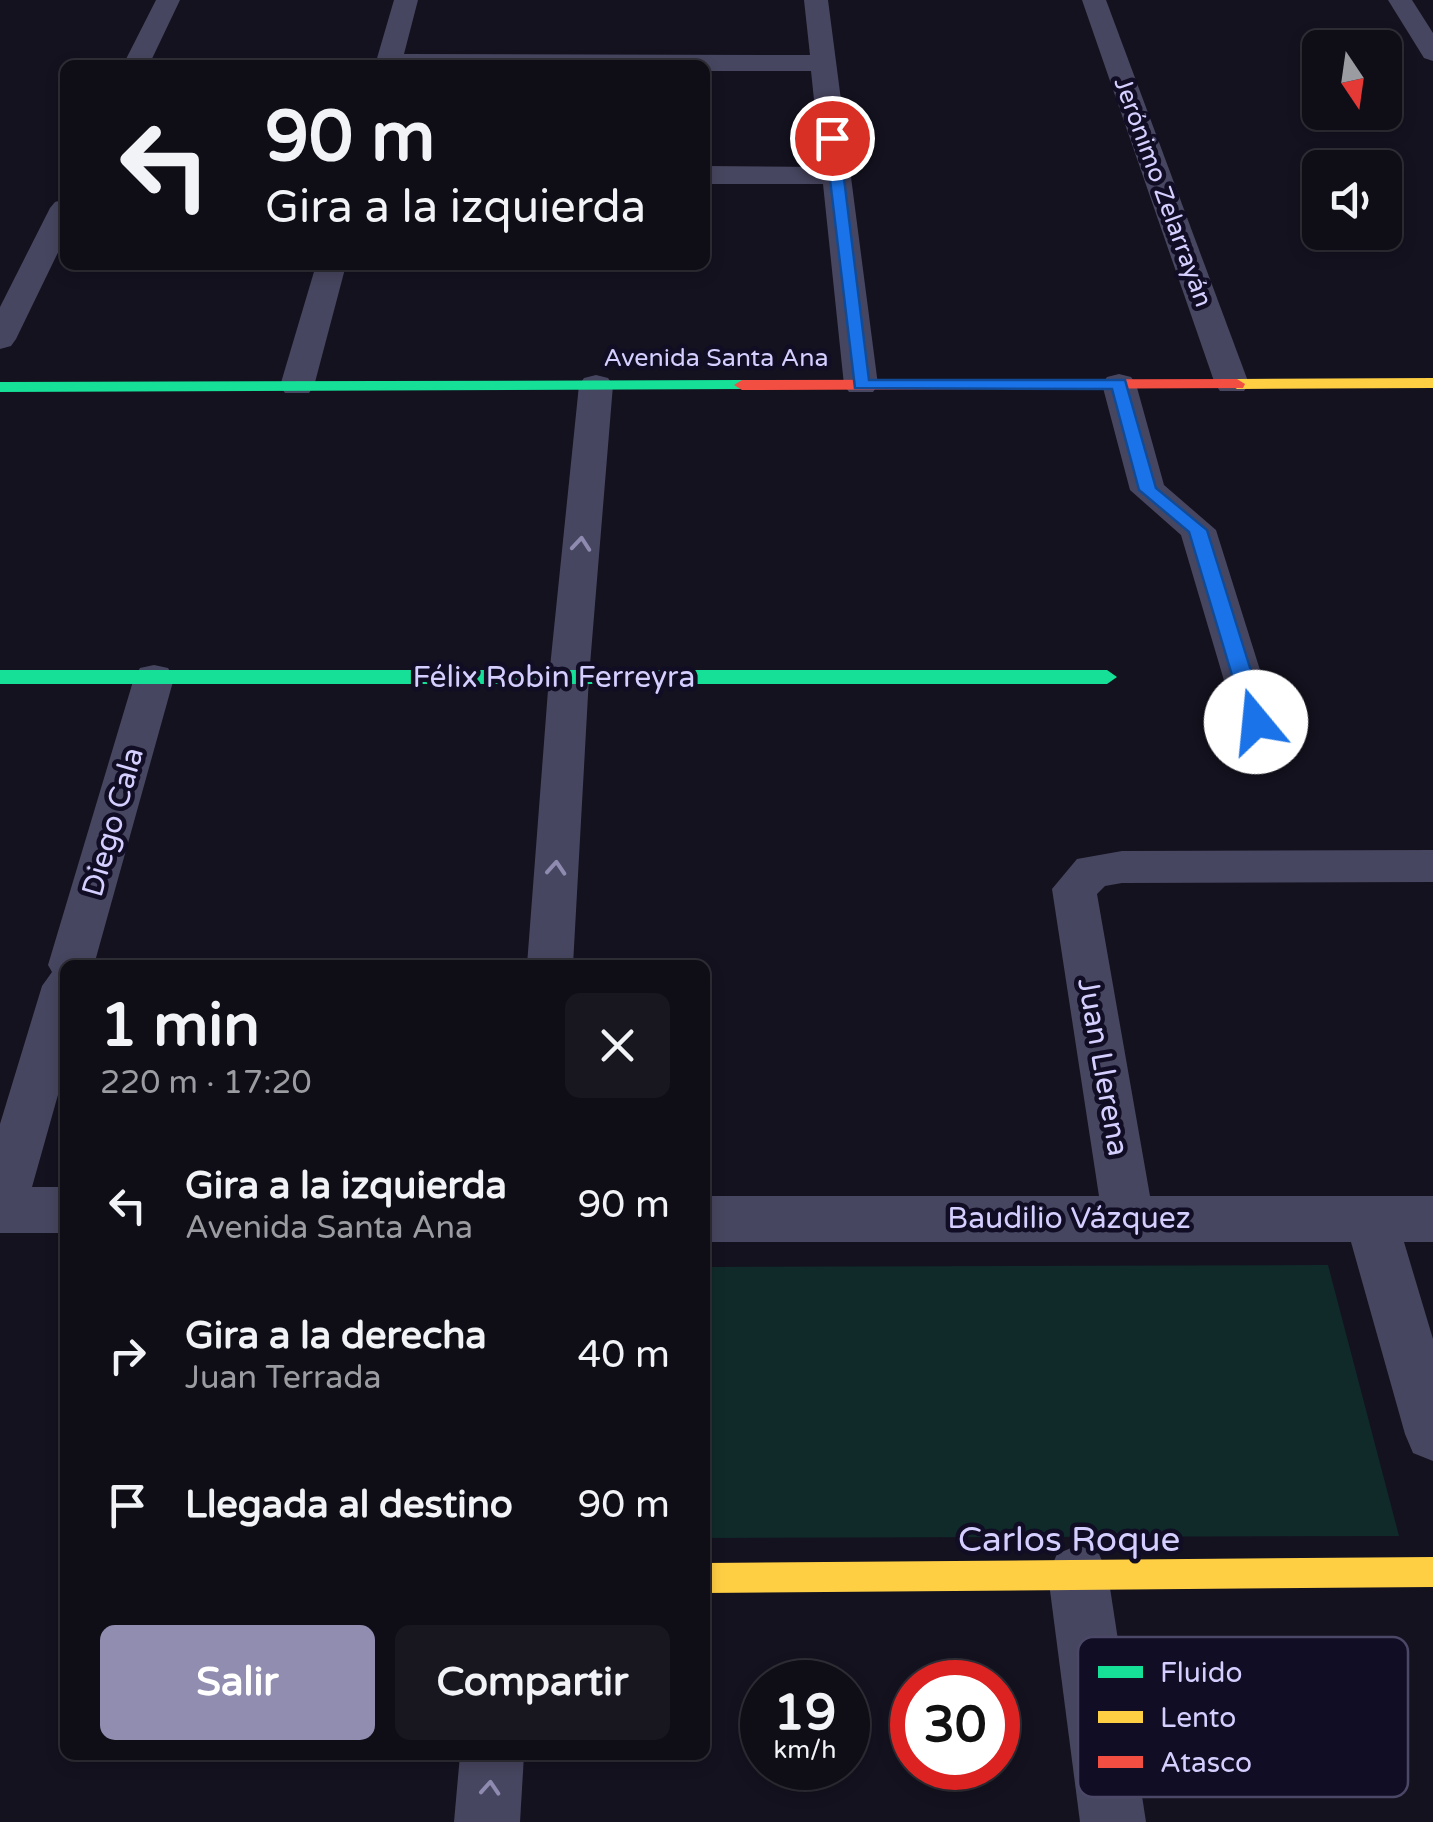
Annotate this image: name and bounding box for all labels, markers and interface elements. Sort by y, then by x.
north arrow [1302,30,1402,130]
map controls [1302,30,1402,250]
street label: Jerónimo Zelarrayán [1107,73,1219,311]
text: 90 m [265,96,435,180]
pin [790,96,875,181]
icon: left [100,100,230,230]
icon: arrive [805,111,860,166]
button: sound [1302,150,1402,250]
text: Gira a la izquierda [265,181,646,235]
street label: Avenida Santa Ana [603,343,829,373]
one-way arrow [570,535,591,551]
street label: Félix Robin Ferreyra [413,659,695,696]
position arrow [1204,670,1308,774]
street label: Diego Cala [74,743,152,901]
one-way arrow [545,859,566,875]
street label: Juan Llerena [1069,975,1137,1159]
text: 1 min [100,990,260,1062]
button: close [565,993,670,1098]
text: 220 m · 17:20 [100,1064,312,1102]
text: Gira a la izquierda [185,1163,507,1209]
icon: left [100,1178,155,1233]
text: 90 m [578,1182,670,1228]
street label: Baudilio Vázquez [947,1200,1191,1237]
text: Avenida Santa Ana [185,1209,473,1247]
text: Gira a la derecha [185,1313,487,1359]
icon: right [100,1328,155,1383]
text: 40 m [578,1332,670,1378]
text: Juan Terrada [185,1359,381,1397]
icon: arrive [100,1478,155,1533]
text: Llegada al destino [185,1482,513,1528]
text: 90 m [578,1482,670,1528]
street label: Carlos Roque [958,1519,1180,1561]
button: Salir [100,1625,375,1740]
button: Compartir [395,1625,670,1740]
legend [1078,1637,1408,1797]
text: Fluido [1160,1656,1243,1690]
speed limit sign: 30 [890,1660,1020,1790]
text: 19 [774,1683,836,1743]
text: Lento [1160,1701,1236,1735]
text: km/h [774,1735,836,1765]
text: Atasco [1160,1746,1252,1780]
one-way arrow [478,1780,500,1796]

